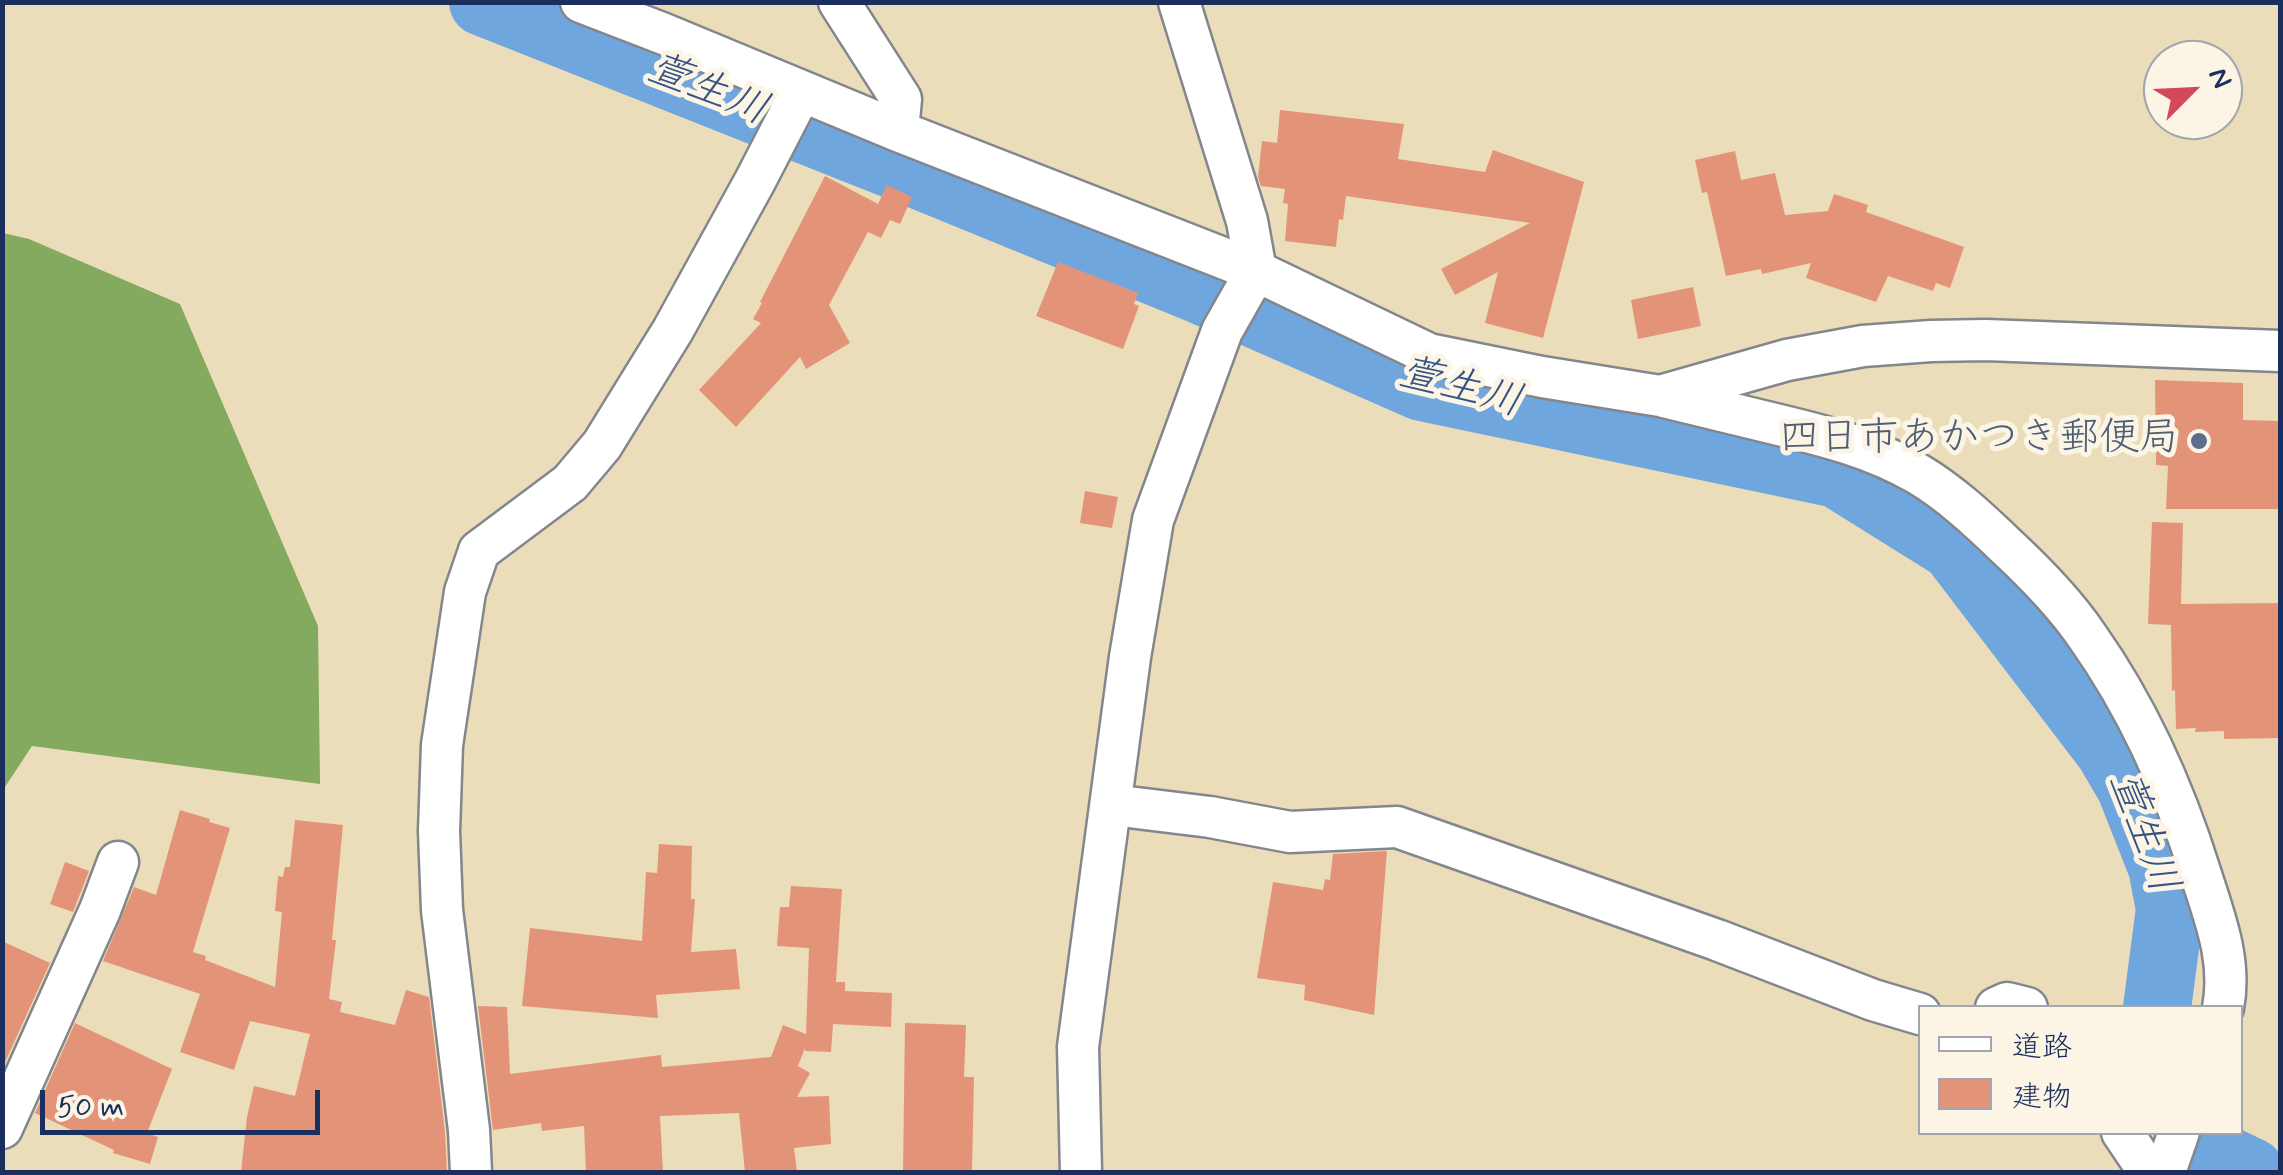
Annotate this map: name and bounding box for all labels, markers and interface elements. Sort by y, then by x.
north arrow [2143,40,2243,140]
water label: 萱生川 [639,45,775,139]
text: N [2198,62,2240,94]
water label: 萱生川 [1393,349,1527,431]
place label: 四日市あかつき郵便局 [1779,417,2179,465]
marker: 四日市あかつき郵便局 [2188,430,2210,452]
water label: 萱生川 [2096,765,2186,901]
legend [1918,1005,2243,1135]
text: 道路 [2012,1028,2072,1067]
scale bar [45,1070,325,1132]
text: 建物 [2012,1078,2072,1117]
text: 50 m [57,1088,124,1127]

